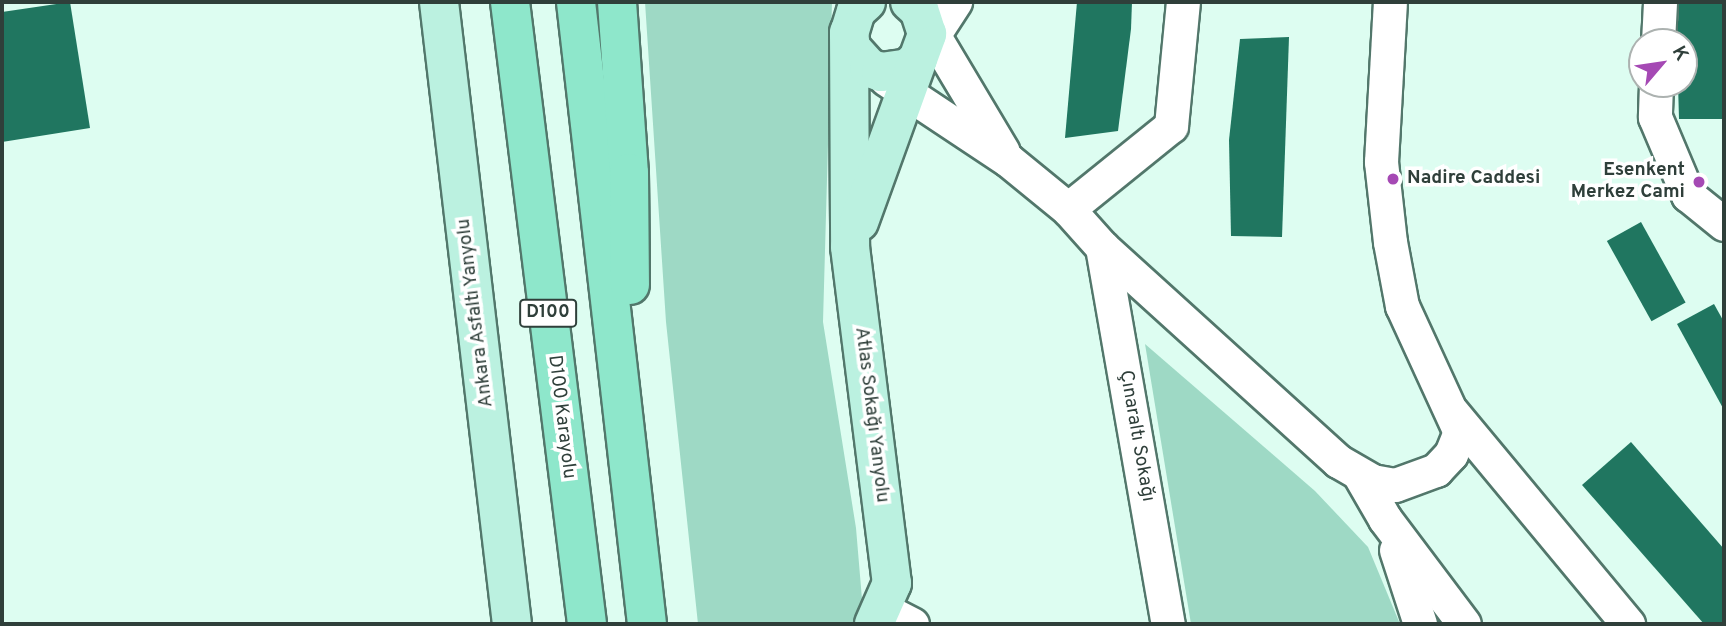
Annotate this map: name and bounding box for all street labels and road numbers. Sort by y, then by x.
street label: Ankara Asfaltı Yanyolu [453,217,499,409]
road number: D100 [518,298,578,328]
street label: Atlas Sokağı Yanyolu [849,326,893,504]
street label: D100 Karayolu [542,354,580,480]
street label: Çınaraltı Sokağı [1113,368,1159,504]

